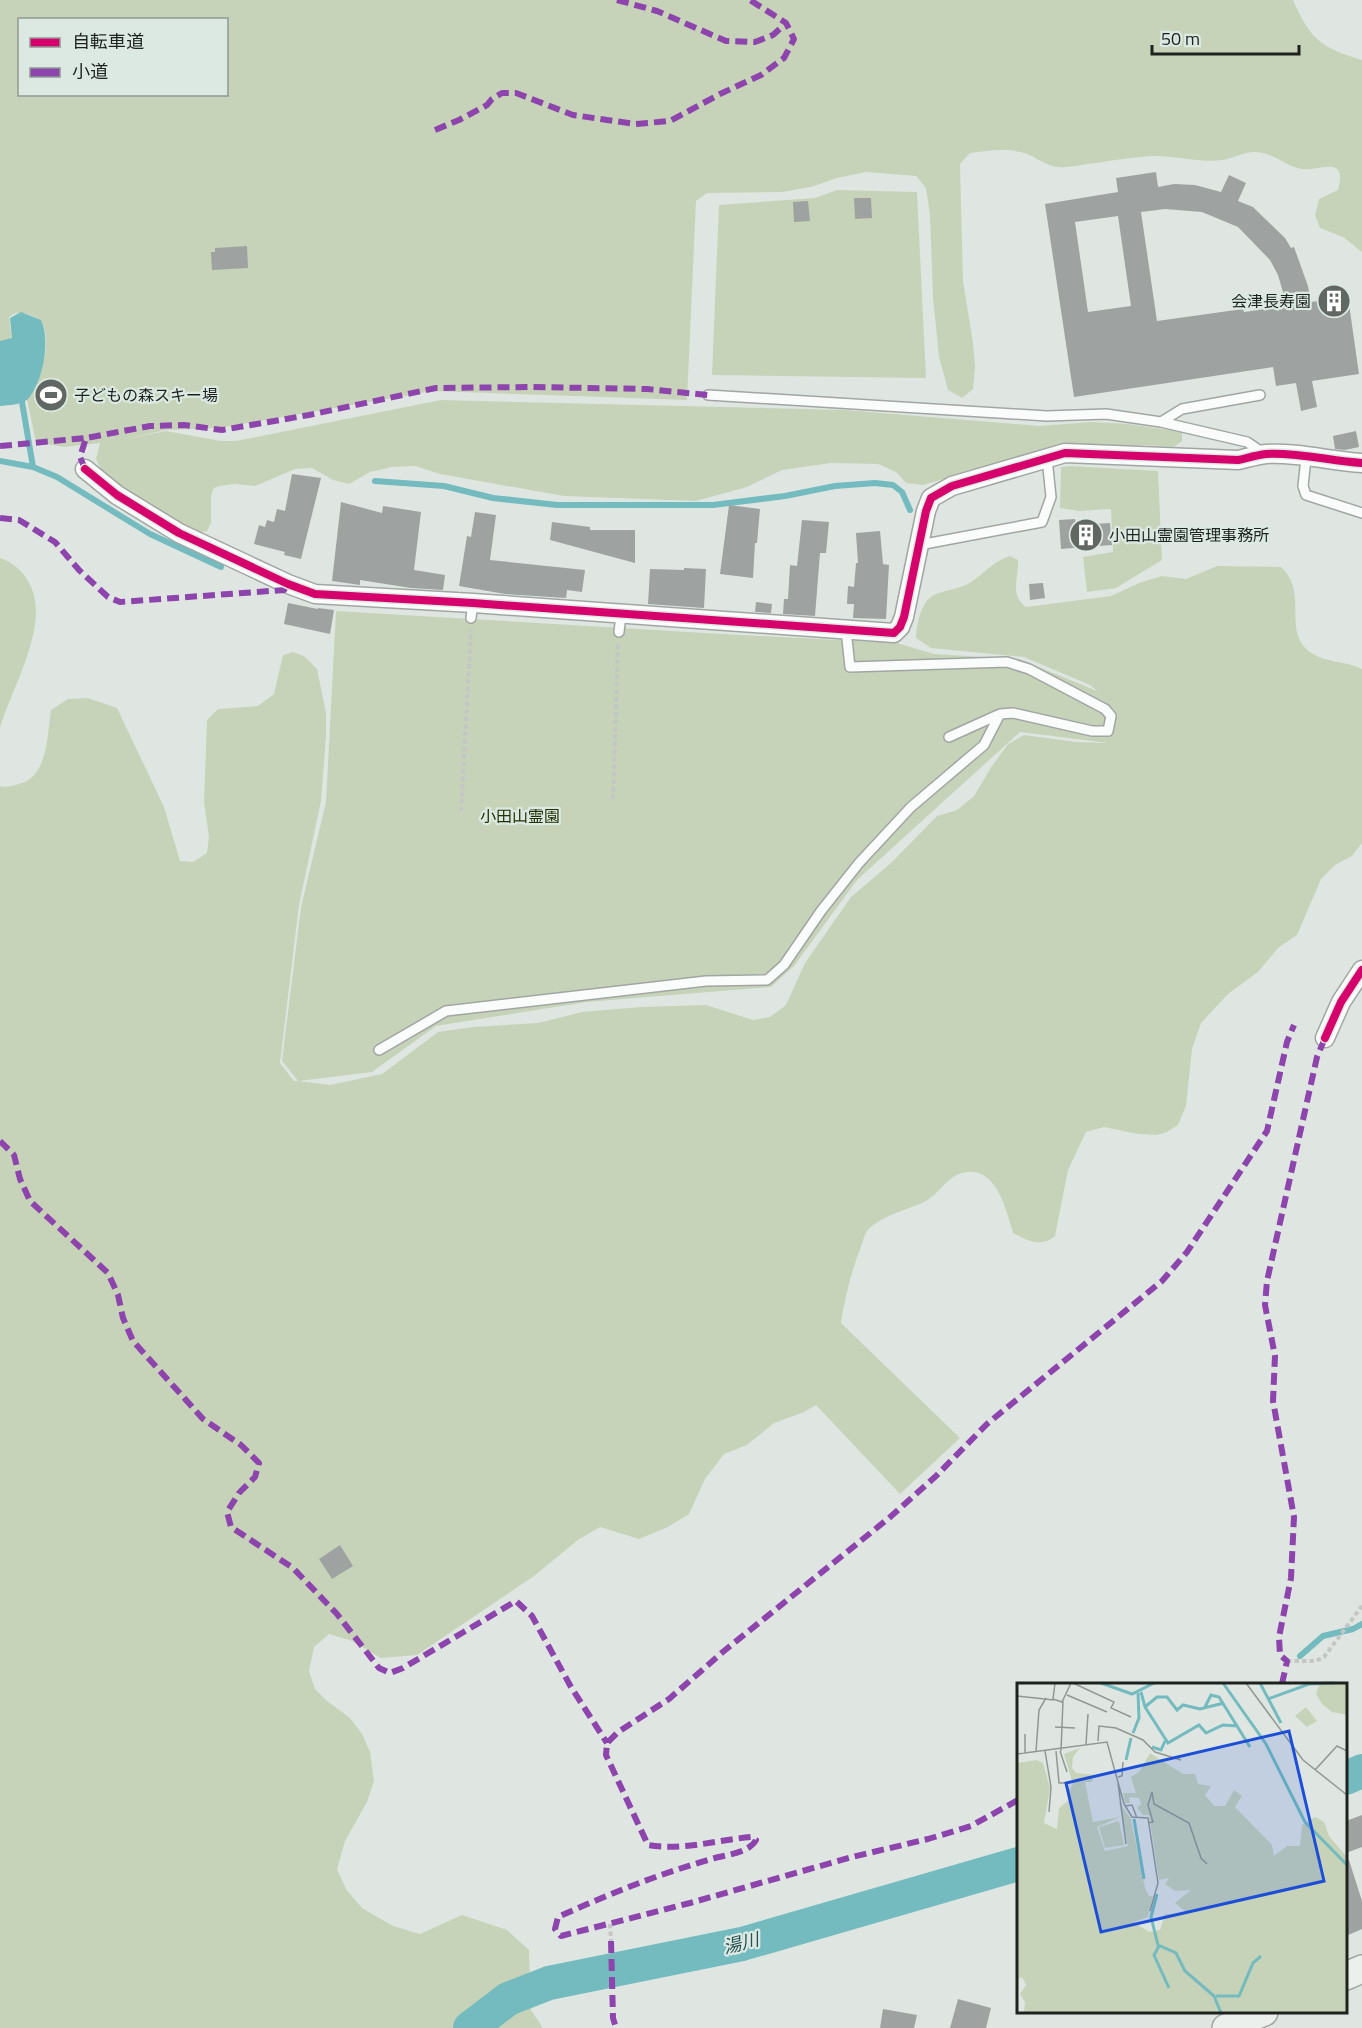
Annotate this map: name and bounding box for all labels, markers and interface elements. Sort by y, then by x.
legend [18,18,228,96]
scale bar [1152,18,1299,56]
text: 50 m [1161,25,1200,52]
text: 自転車道 [72,28,144,55]
text: 小道 [72,58,108,85]
building icon: 会津長寿園 [1316,283,1352,319]
place label: 会津長寿園 [1231,289,1311,313]
sports icon: 子どもの森スキー場 [33,377,69,413]
place label: 子どもの森スキー場 [74,383,218,407]
building icon: 小田山霊園管理事務所 [1068,517,1104,553]
place label: 小田山霊園管理事務所 [1109,523,1269,547]
park label: 小田山霊園 [480,804,560,828]
inset map [1017,1683,1347,2013]
water label: 湯川 [720,1925,764,1960]

